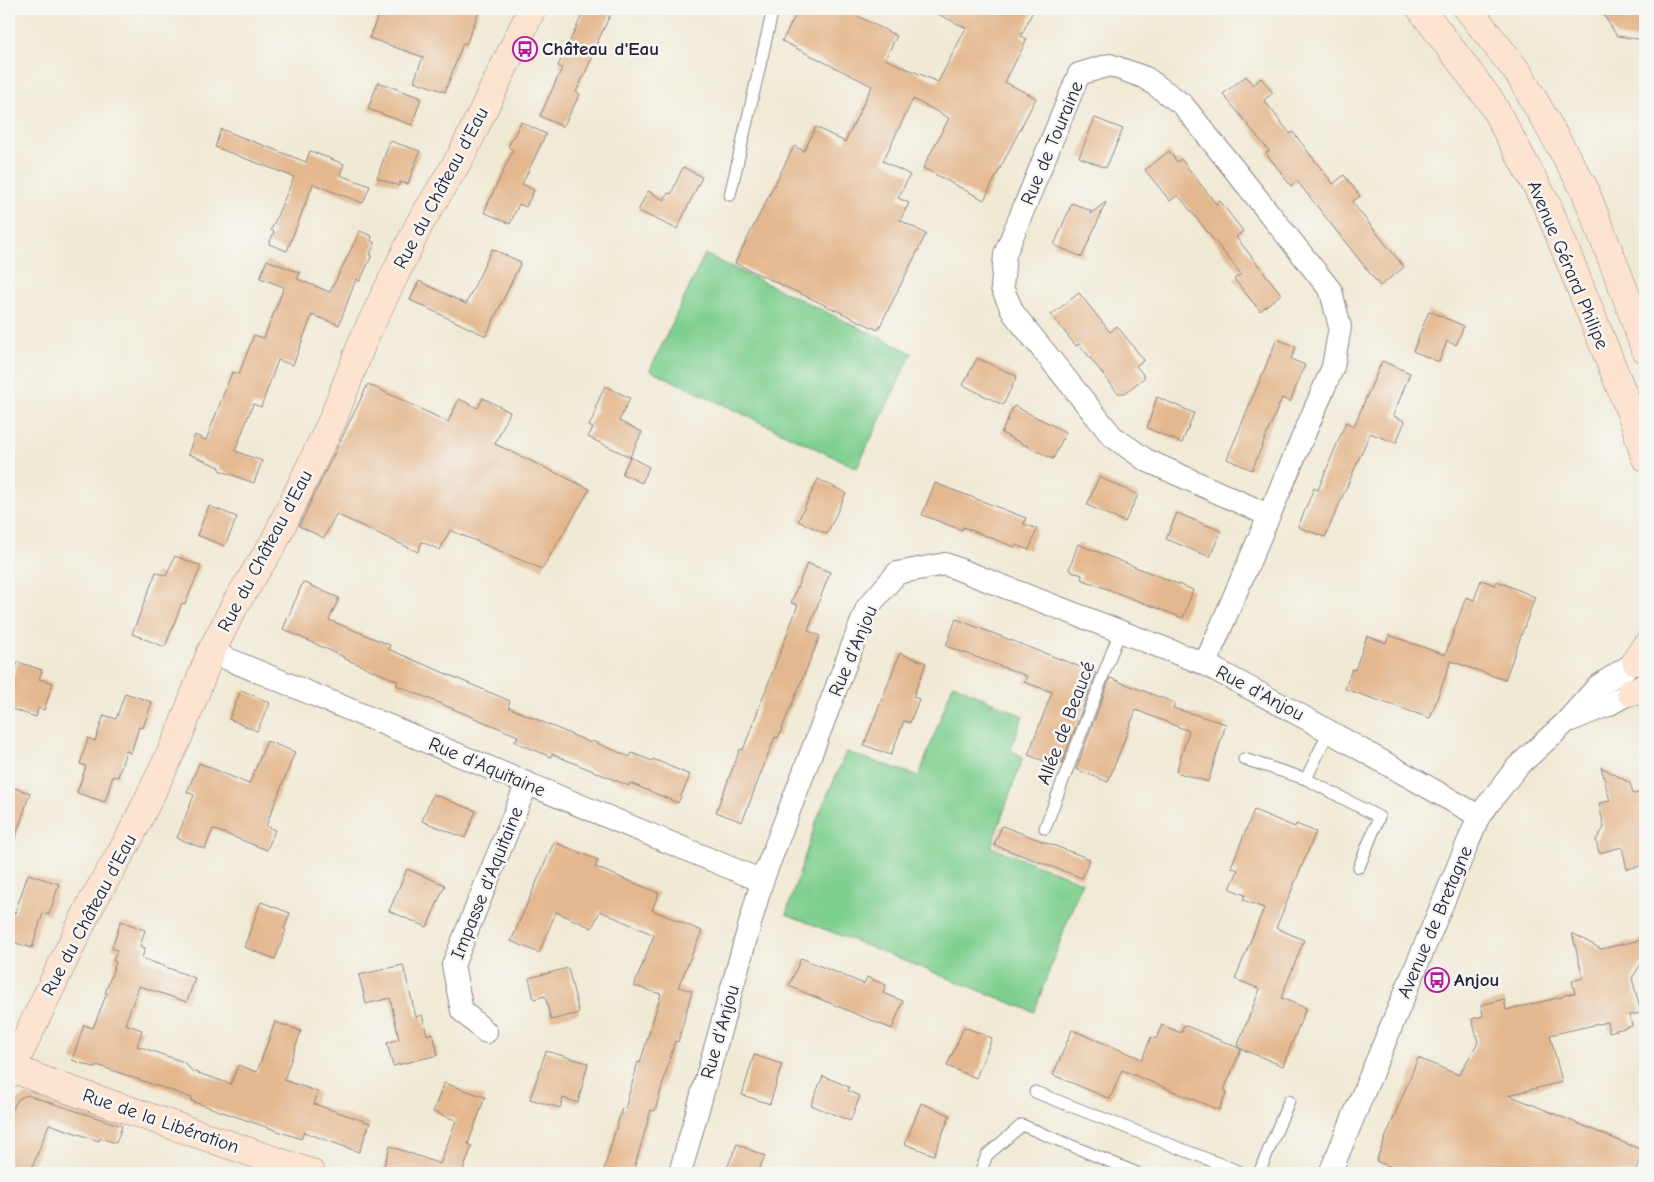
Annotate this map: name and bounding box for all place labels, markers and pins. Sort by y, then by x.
bus stop icon: Château d'Eau [512,36,538,62]
place label: Château d'Eau [542,38,659,60]
bus stop icon: Anjou [1424,967,1450,993]
place label: Anjou [1454,969,1499,991]

